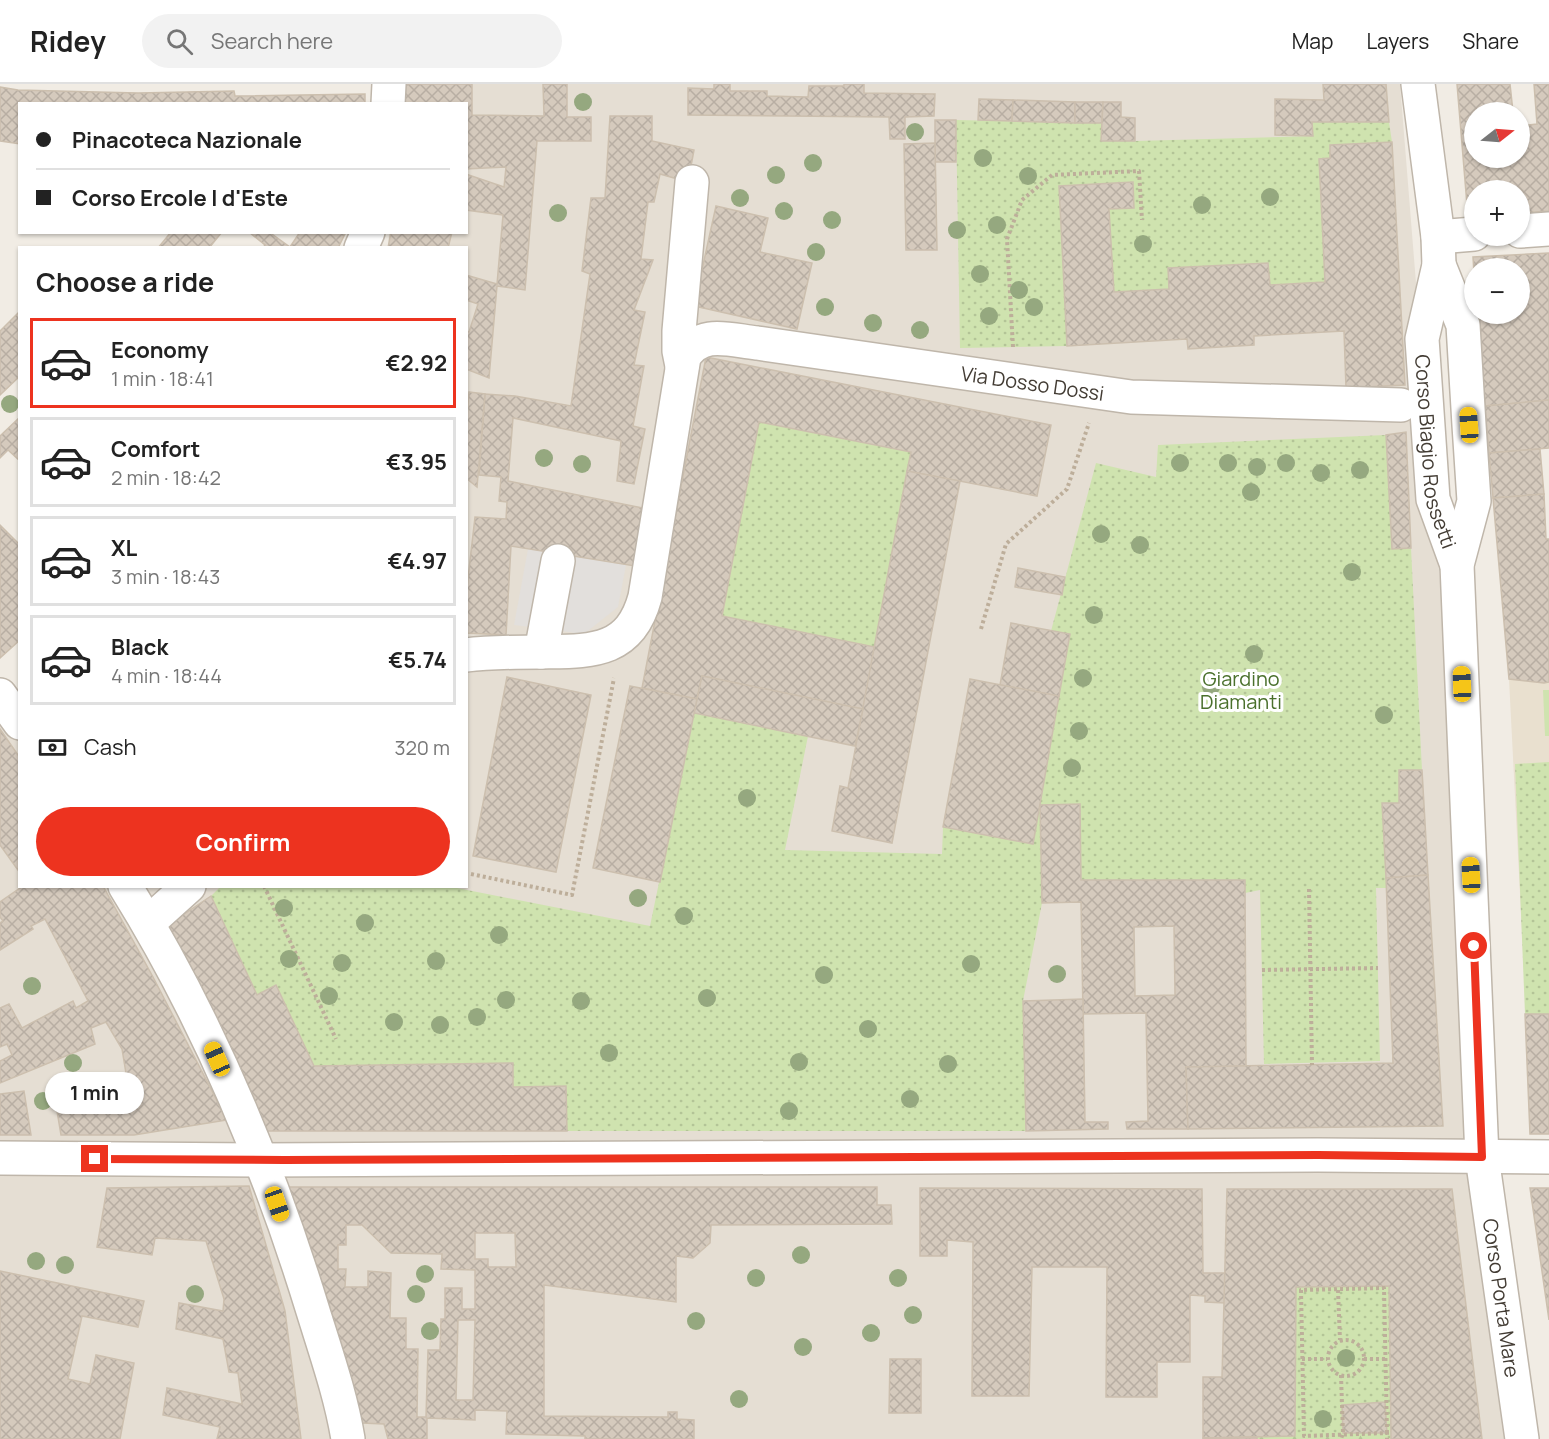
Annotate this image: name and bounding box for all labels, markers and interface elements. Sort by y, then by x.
search box [142,14,562,68]
text: Ridey [30,22,106,60]
icon: search [163,25,196,58]
text: Search here [211,26,333,56]
text: Map [1292,27,1333,55]
text: Layers [1366,27,1429,55]
text: Share [1462,27,1519,55]
north arrow [1464,102,1530,168]
map controls [1464,102,1530,324]
text: Pinacoteca Nazionale [72,125,302,155]
button: + [1464,180,1530,246]
text: Corso Ercole I d'Este [72,183,288,213]
button: − [1464,258,1530,324]
text: Choose a ride [36,263,214,300]
text: Economy [111,335,209,365]
icon: car [39,336,93,390]
text: €2.92 [385,348,447,378]
street label: Corso Biagio Rossetti [1410,354,1463,552]
street label: Via Dosso Dossi [959,359,1106,406]
text: 1 min · 18:41 [111,365,214,392]
car [1459,406,1479,444]
text: Comfort [111,434,200,464]
icon: car [39,435,93,489]
text: €3.95 [386,447,447,477]
text: 2 min · 18:42 [111,464,221,491]
text: XL [111,533,137,563]
icon: car [39,534,93,588]
text: €4.97 [387,546,447,576]
text: 3 min · 18:43 [111,563,220,590]
text: Black [111,632,168,662]
icon: car [39,633,93,687]
text: €5.74 [388,645,447,675]
text: 4 min · 18:44 [111,662,222,689]
park label: Giardino Diamanti [1200,665,1282,715]
car [1452,666,1472,702]
icon: cash [36,731,69,764]
text: Cash [84,732,137,762]
text: 320 m [394,734,450,761]
button: Confirm [36,807,450,876]
car [1461,857,1481,893]
route start [1460,932,1487,959]
car [201,1039,233,1079]
callout: 1 min [46,1072,144,1114]
text: 1 min [70,1079,119,1106]
route end [81,1145,108,1172]
car [263,1184,291,1224]
street label: Corso Porta Mare [1477,1217,1527,1379]

